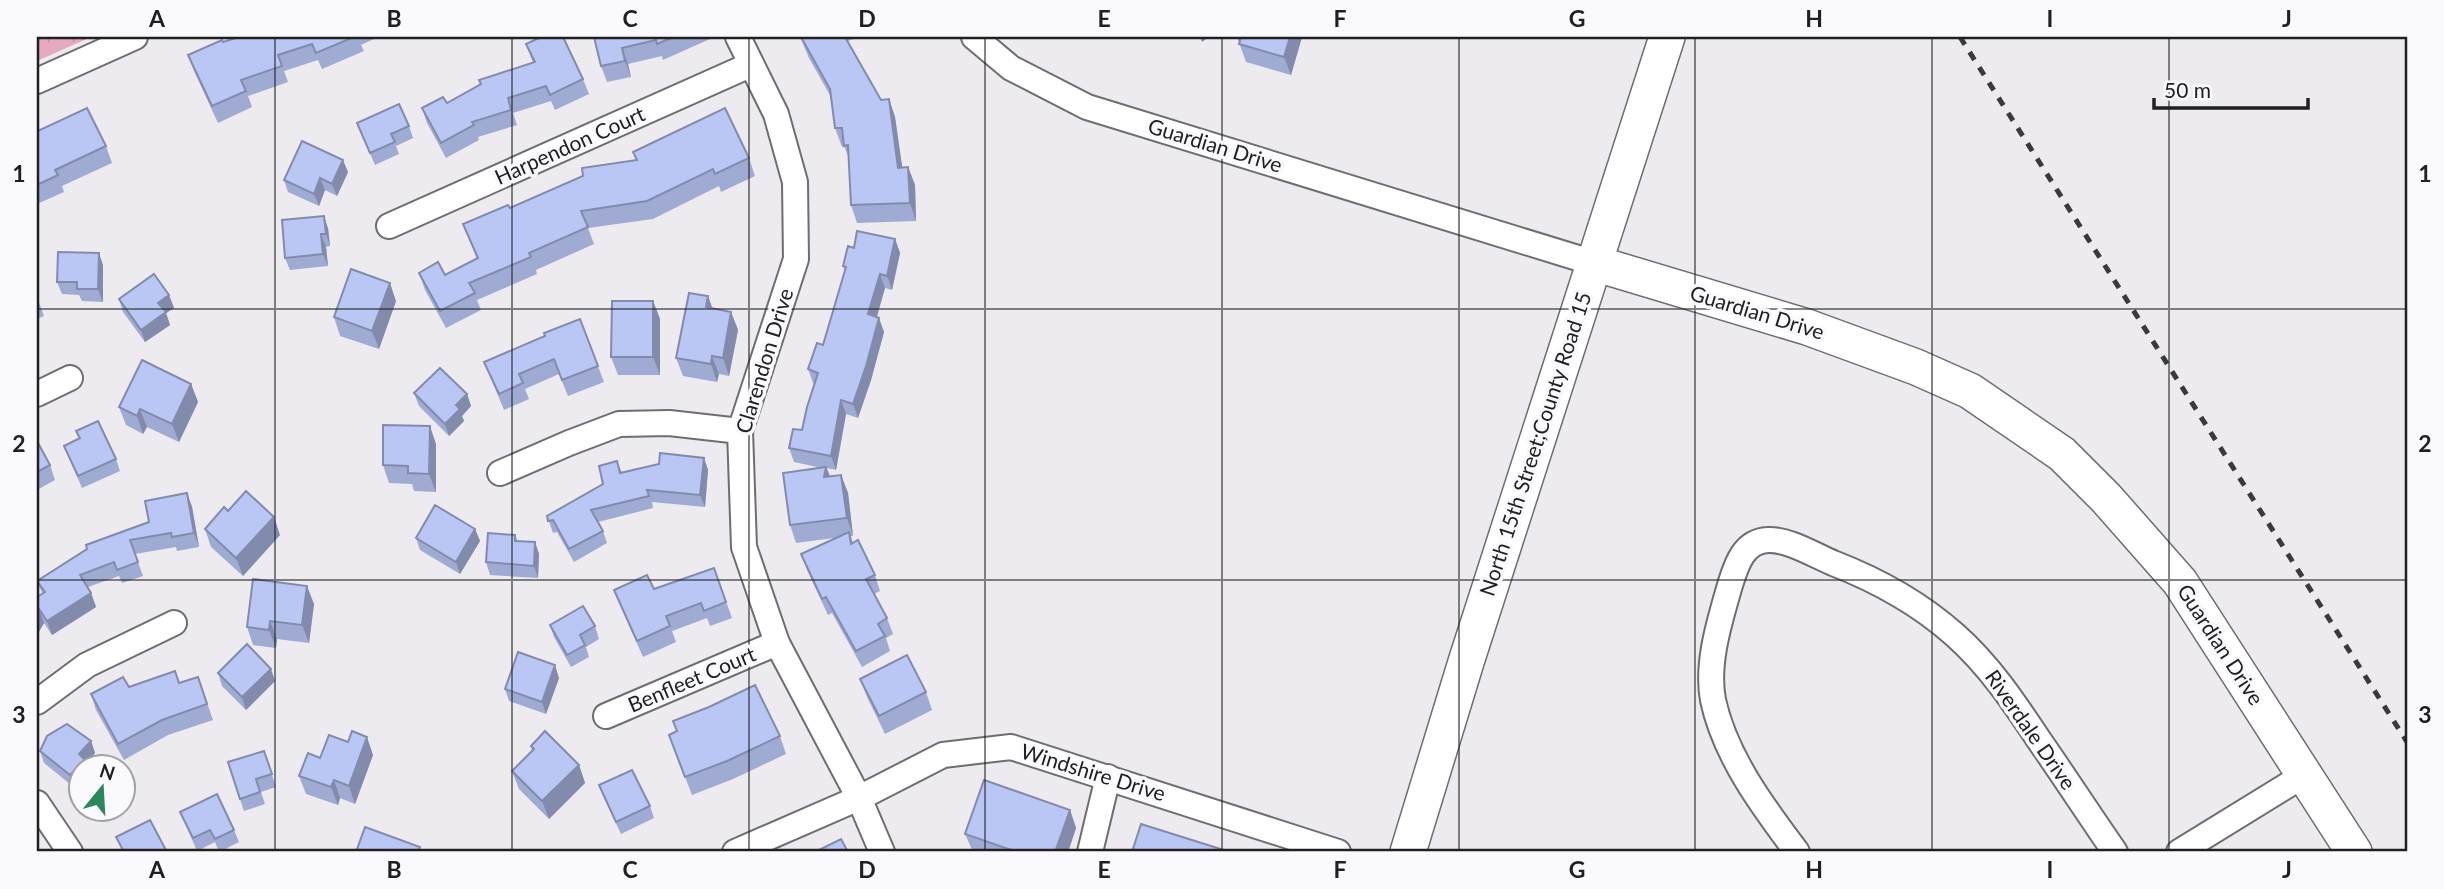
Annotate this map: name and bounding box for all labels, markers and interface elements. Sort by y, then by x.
text: A [148,4,166,32]
text: B [386,4,402,32]
text: C [622,4,638,32]
text: D [858,4,876,32]
text: E [1097,4,1111,32]
text: F [1333,4,1347,32]
text: G [1569,4,1585,32]
text: H [1805,4,1823,32]
text: I [2047,4,2053,32]
text: J [2282,4,2292,32]
scale bar [2154,66,2308,110]
text: 50 m [2164,77,2211,102]
street label: Harpendon Court [490,100,649,189]
street label: Guardian Drive [1145,112,1286,177]
text: 1 [12,159,26,187]
text: 1 [2418,159,2432,187]
street label: Guardian Drive [1687,279,1828,344]
street label: Clarendon Drive [730,285,797,436]
street label: North 15th Street;County Road 15 [1474,288,1596,599]
text: 2 [12,429,26,457]
text: 2 [2418,429,2432,457]
street label: Guardian Drive [2173,579,2270,709]
street label: Benfleet Court [624,640,759,717]
street label: Riverdale Drive [1981,664,2082,794]
text: 3 [12,700,26,728]
text: 3 [2418,700,2432,728]
street label: Windshire Drive [1018,738,1169,805]
north arrow [66,752,136,822]
text: N [97,758,118,785]
text: A [148,855,166,883]
text: B [386,855,402,883]
text: C [622,855,638,883]
text: D [858,855,876,883]
text: E [1097,855,1111,883]
text: F [1333,855,1347,883]
text: G [1569,855,1585,883]
text: H [1805,855,1823,883]
text: I [2047,855,2053,883]
text: J [2282,855,2292,883]

